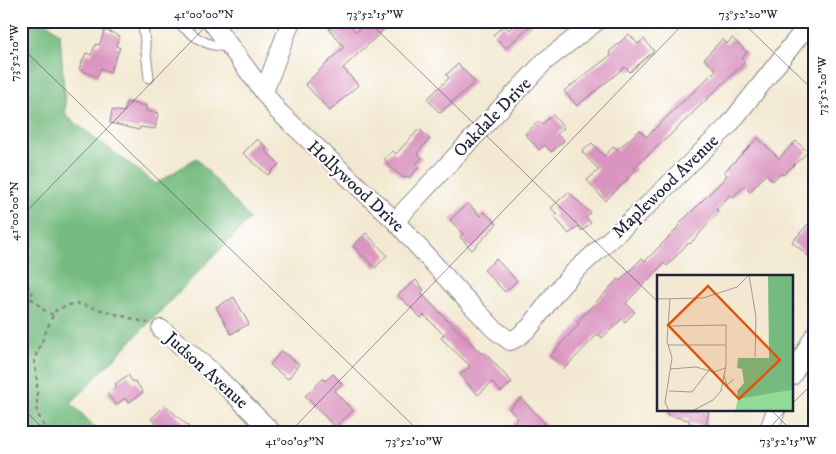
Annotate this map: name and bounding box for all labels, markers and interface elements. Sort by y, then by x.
text: 41°00'00"N [174,7,234,22]
text: 73°52'15"W [347,7,404,22]
text: 73°52'20"W [719,7,778,22]
text: 73°52'10"W [7,23,22,82]
text: 73°52'20"W [815,56,830,115]
street label: Oakdale Drive [449,73,536,162]
street label: Maplewood Avenue [608,130,724,243]
street label: Hollywood Drive [302,136,408,237]
text: 41°00'00"N [7,181,22,241]
inset map [657,275,794,412]
street label: Judson Avenue [159,326,252,414]
text: 41°00'05"N [265,434,325,449]
text: 73°52'10"W [385,434,444,449]
text: 73°52'15"W [760,434,817,449]

